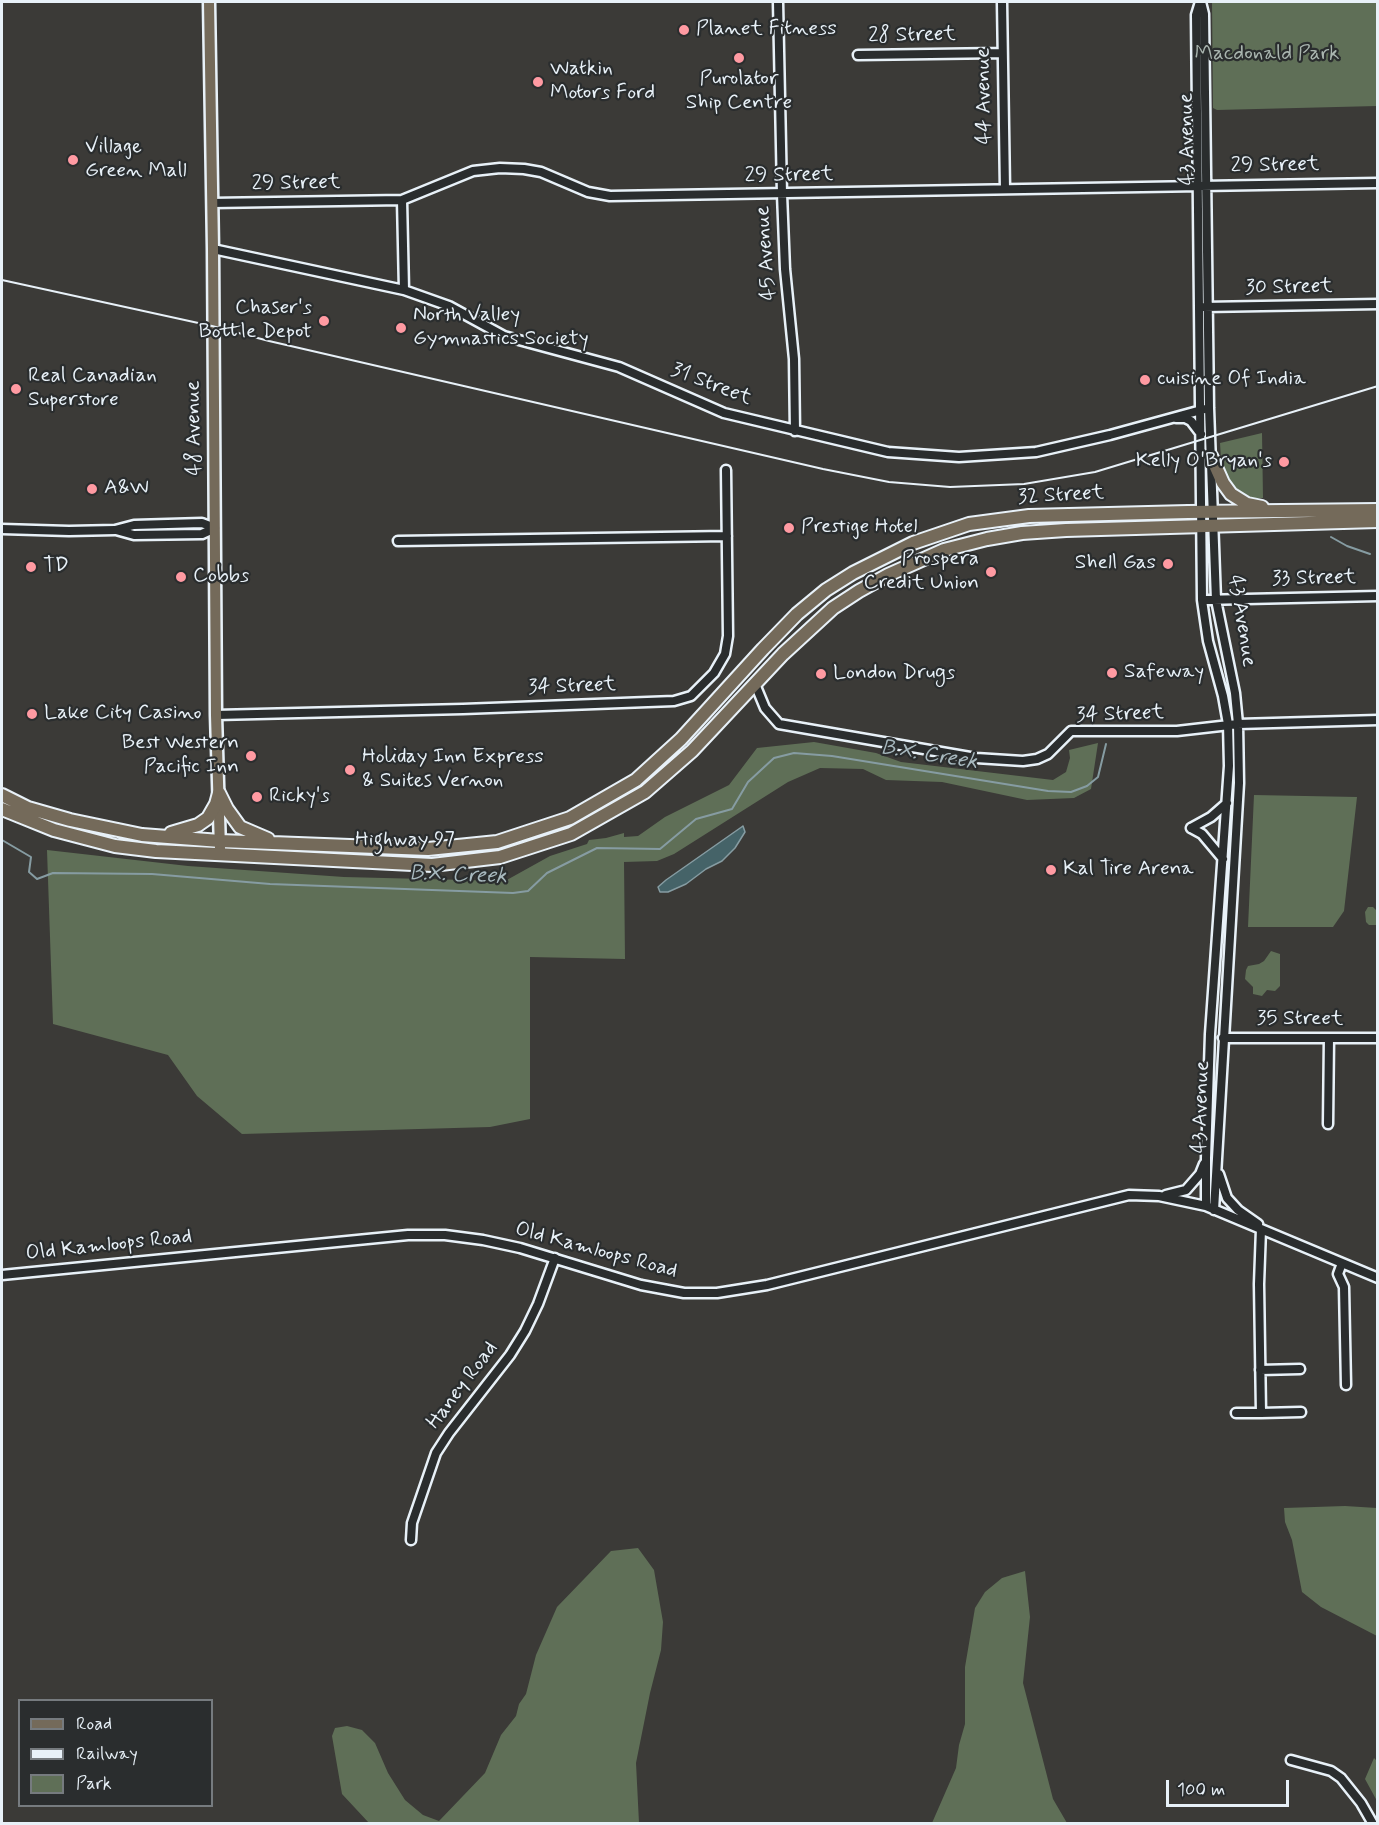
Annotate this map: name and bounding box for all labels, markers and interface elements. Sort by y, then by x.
place label: Planet Fitness [696,17,837,43]
marker: Planet Fitness [677,23,691,37]
street label: 28 Street [868,23,956,49]
park label: Macdonald Park [1194,42,1340,68]
street label: 44 Avenue [972,48,998,144]
marker: Purolator Ship Centre [732,51,746,65]
place label: Watkin Motors Ford [550,57,655,107]
place label: Purolator Ship Centre [686,67,792,117]
marker: Watkin Motors Ford [531,75,545,89]
street label: 43 Avenue [1175,93,1201,185]
place label: Village Green Mall [85,135,187,185]
marker: Village Green Mall [66,153,80,167]
street label: 29 Street [1230,153,1320,179]
street label: 29 Street [744,163,834,189]
street label: 29 Street [251,171,341,197]
street label: 45 Avenue [751,205,783,301]
street label: 30 Street [1245,275,1333,301]
place label: Chaser's Bottle Depot [198,296,312,346]
place label: North Valley Gymnastics Society [413,303,589,353]
marker: Chaser's Bottle Depot [317,314,331,328]
marker: North Valley Gymnastics Society [394,321,408,335]
street label: 31 Street [667,358,755,412]
place label: Real Canadian Superstore [28,364,157,414]
place label: cuisine Of India [1157,367,1306,393]
marker: cuisine Of India [1138,373,1152,387]
street label: 48 Avenue [182,380,208,476]
marker: Real Canadian Superstore [9,382,23,396]
place label: Kelly O'Bryan's [1136,449,1272,475]
marker: Kelly O'Bryan's [1277,455,1291,469]
place label: A&W [104,476,149,502]
street label: 32 Street [1017,481,1105,511]
marker: A&W [85,482,99,496]
place label: Prestige Hotel [801,515,918,541]
marker: Prestige Hotel [782,521,796,535]
place label: Prospera Credit Union [863,547,979,597]
place label: Shell Gas [1075,551,1156,577]
place label: TD [43,554,69,580]
marker: Shell Gas [1161,557,1175,571]
marker: TD [24,560,38,574]
place label: Cobbs [193,564,249,590]
marker: Prospera Credit Union [984,565,998,579]
street label: 33 Street [1272,566,1356,592]
marker: Cobbs [174,570,188,584]
street label: 43 Avenue [1221,573,1261,669]
place label: Safeway [1124,660,1204,686]
place label: London Drugs [833,661,955,687]
marker: Safeway [1105,666,1119,680]
marker: London Drugs [814,667,828,681]
street label: 34 Street [528,673,616,701]
place label: Lake City Casino [44,701,202,727]
street label: 34 Street [1076,701,1164,729]
marker: Lake City Casino [25,707,39,721]
place label: Best Western Pacific Inn [122,731,239,781]
water label: B.X. Creek [879,735,979,777]
place label: Holiday Inn Express & Suites Vernon [362,745,544,795]
marker: Best Western Pacific Inn [244,749,258,763]
marker: Holiday Inn Express & Suites Vernon [343,763,357,777]
place label: Ricky's [269,784,330,810]
marker: Ricky's [250,790,264,804]
street label: Highway 97 [355,828,455,854]
place label: Kal Tire Arena [1063,857,1194,883]
water label: B.X. Creek [409,861,507,891]
marker: Kal Tire Arena [1044,863,1058,877]
street label: 35 Street [1257,1007,1343,1033]
street label: 43 Avenue [1188,1060,1216,1154]
street label: Old Kamloops Road [512,1217,680,1285]
street label: Old Kamloops Road [25,1225,193,1267]
street label: Haney Road [422,1337,504,1435]
legend [18,1699,213,1807]
text: Road [76,1712,112,1736]
text: Railway [76,1742,138,1766]
scale bar [1169,1768,1292,1806]
text: Park [76,1772,112,1796]
text: 100 m [1177,1778,1225,1802]

